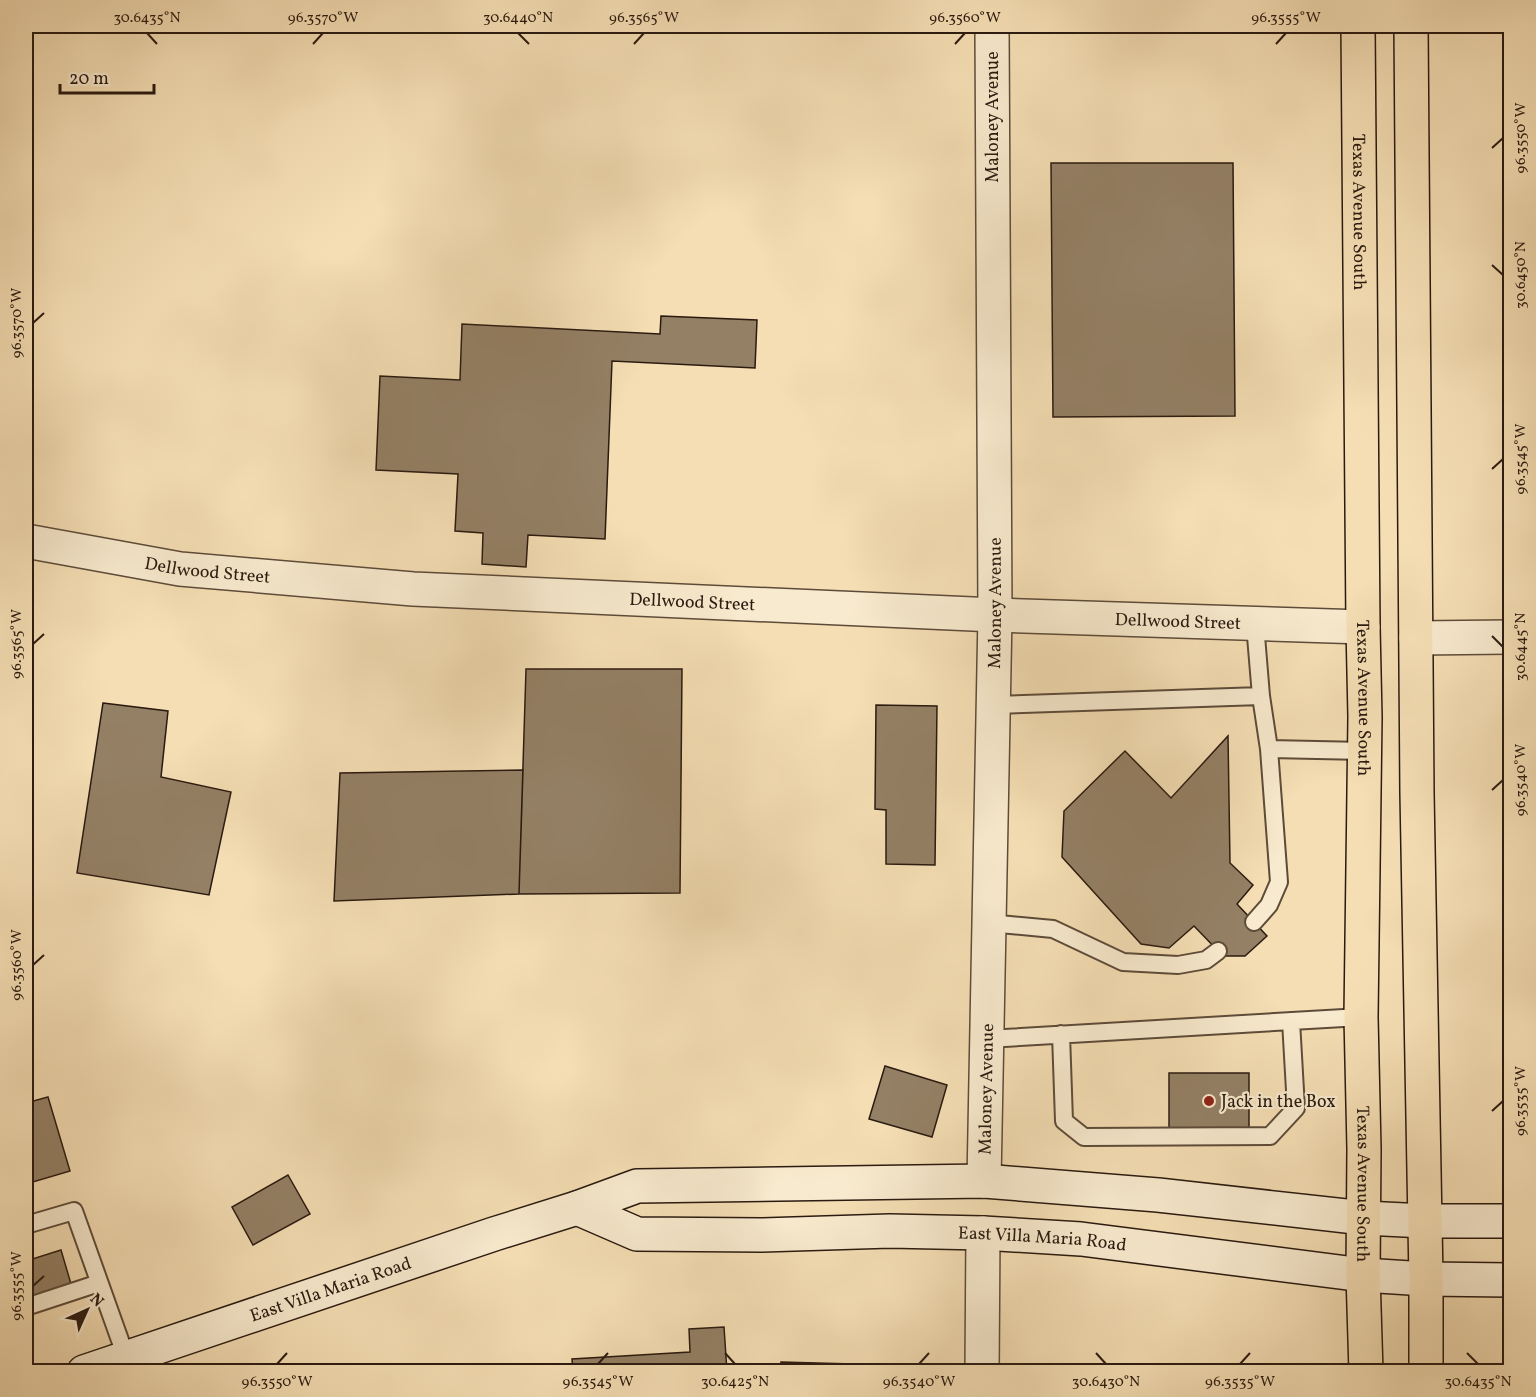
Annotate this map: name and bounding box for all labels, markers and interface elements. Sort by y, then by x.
text: 30.6435°N [113,8,181,29]
text: 96.3570°W [288,8,358,29]
text: 30.6440°N [483,8,553,29]
text: 96.3565°W [609,8,679,29]
text: 96.3560°W [929,8,1001,29]
text: 96.3555°W [1251,8,1321,29]
street label: Maloney Avenue [981,51,1006,183]
scale bar [60,57,154,95]
text: 20 m [69,67,109,92]
text: 96.3550°W [1511,103,1532,173]
street label: Texas Avenue South [1345,134,1371,291]
text: 30.6450°N [1511,241,1532,309]
text: 96.3570°W [7,288,28,358]
text: 96.3545°W [1511,424,1532,494]
street label: Maloney Avenue [983,537,1009,669]
street label: Dellwood Street [142,552,271,591]
street label: Dellwood Street [629,588,756,618]
street label: Dellwood Street [1114,608,1241,637]
text: 96.3565°W [7,609,28,679]
text: 30.6445°N [1511,613,1532,681]
street label: Texas Avenue South [1349,619,1376,777]
text: 96.3540°W [1511,744,1532,816]
text: 96.3560°W [7,929,28,1001]
street label: Maloney Avenue [974,1023,1001,1155]
text: 96.3535°W [1511,1066,1532,1136]
place label: Jack in the Box [1221,1090,1336,1115]
marker: Jack in the Box [1202,1094,1216,1108]
street label: Texas Avenue South [1349,1105,1375,1263]
street label: East Villa Maria Road [958,1221,1128,1259]
text: 96.3555°W [7,1251,28,1321]
street label: East Villa Maria Road [247,1252,415,1329]
north arrow [57,1280,117,1340]
text: N [84,1289,108,1313]
text: 96.3550°W [242,1372,312,1393]
text: 96.3545°W [563,1372,633,1393]
text: 30.6425°N [701,1372,769,1393]
text: 96.3540°W [883,1372,955,1393]
text: 30.6430°N [1072,1372,1140,1393]
text: 96.3535°W [1205,1372,1275,1393]
text: 30.6435°N [1444,1372,1512,1393]

